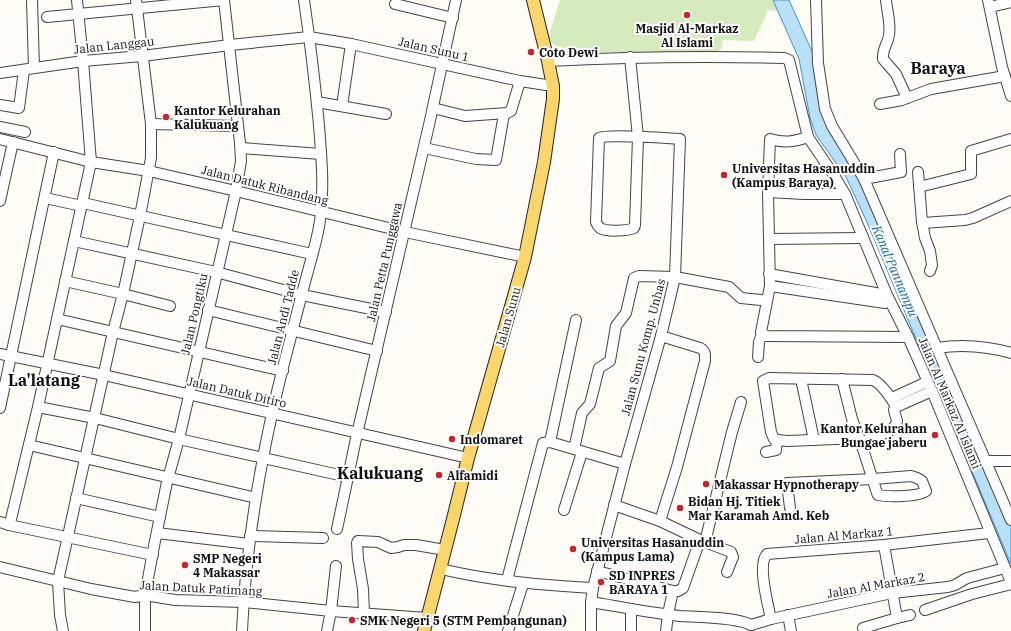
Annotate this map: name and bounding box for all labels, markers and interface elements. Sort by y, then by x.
marker: Masjid Al-Markaz Al Islami [682,10,692,20]
place label: Masjid Al-Markaz Al Islami [635,21,739,50]
street label: Jalan Langgau [73,33,156,57]
street label: Jalan Sunu 1 [397,34,471,64]
place label: Coto Dewi [539,45,598,60]
marker: Coto Dewi [526,47,536,57]
district label: Baraya [910,58,966,78]
place label: Kantor Kelurahan Kalukuang [174,103,281,132]
marker: Kantor Kelurahan Kalukuang [161,112,171,122]
place label: Universitas Hasanuddin (Kampus Baraya) [732,161,875,190]
street label: Jalan Datuk Ribandang [200,162,331,208]
marker: Universitas Hasanuddin (Kampus Baraya) [719,170,729,180]
street label: Jalan Petta Punggawa [363,201,405,323]
water label: Kanal Pannampu [868,222,922,320]
street label: Jalan Andi Tadde [264,268,302,366]
street label: Jalan Pongtiku [177,271,211,356]
street label: Jalan Sunu Komp. Unhas [618,277,668,417]
street label: Jalan Sunu [492,285,524,349]
street label: Jalan Al Markaz Al Islami [915,335,985,471]
district label: La'latang [8,370,81,390]
street label: Jalan Datuk Ditiro [186,373,288,411]
place label: Kantor Kelurahan Bungae jaberu [820,421,927,450]
marker: Kantor Kelurahan Bungae jaberu [930,430,940,440]
place label: Indomaret [460,432,523,447]
marker: Indomaret [447,434,457,444]
district label: Kalukuang [337,463,424,483]
place label: Alfamidi [447,468,498,483]
marker: Alfamidi [434,470,444,480]
place label: Makassar Hypnotherapy [714,477,859,492]
marker: Makassar Hypnotherapy [701,479,711,489]
place label: Bidan Hj. Titiek Mar Karamah Amd. Keb [688,494,830,523]
marker: Bidan Hj. Titiek Mar Karamah Amd. Keb [675,503,685,513]
street label: Jalan Al Markaz 1 [794,523,894,547]
place label: Universitas Hasanuddin (Kampus Lama) [581,535,724,564]
marker: Universitas Hasanuddin (Kampus Lama) [568,544,578,554]
place label: SMP Negeri 4 Makassar [193,551,262,580]
marker: SMP Negeri 4 Makassar [180,560,190,570]
place label: SD INPRES BARAYA 1 [609,568,675,597]
street label: Jalan Al Markaz 2 [826,569,926,601]
street label: Jalan Datuk Patimang [139,577,263,599]
marker: SD INPRES BARAYA 1 [596,577,606,587]
place label: SMK Negeri 5 (STM Pembangunan) [360,613,567,628]
marker: SMK Negeri 5 (STM Pembangunan) [347,615,357,625]

